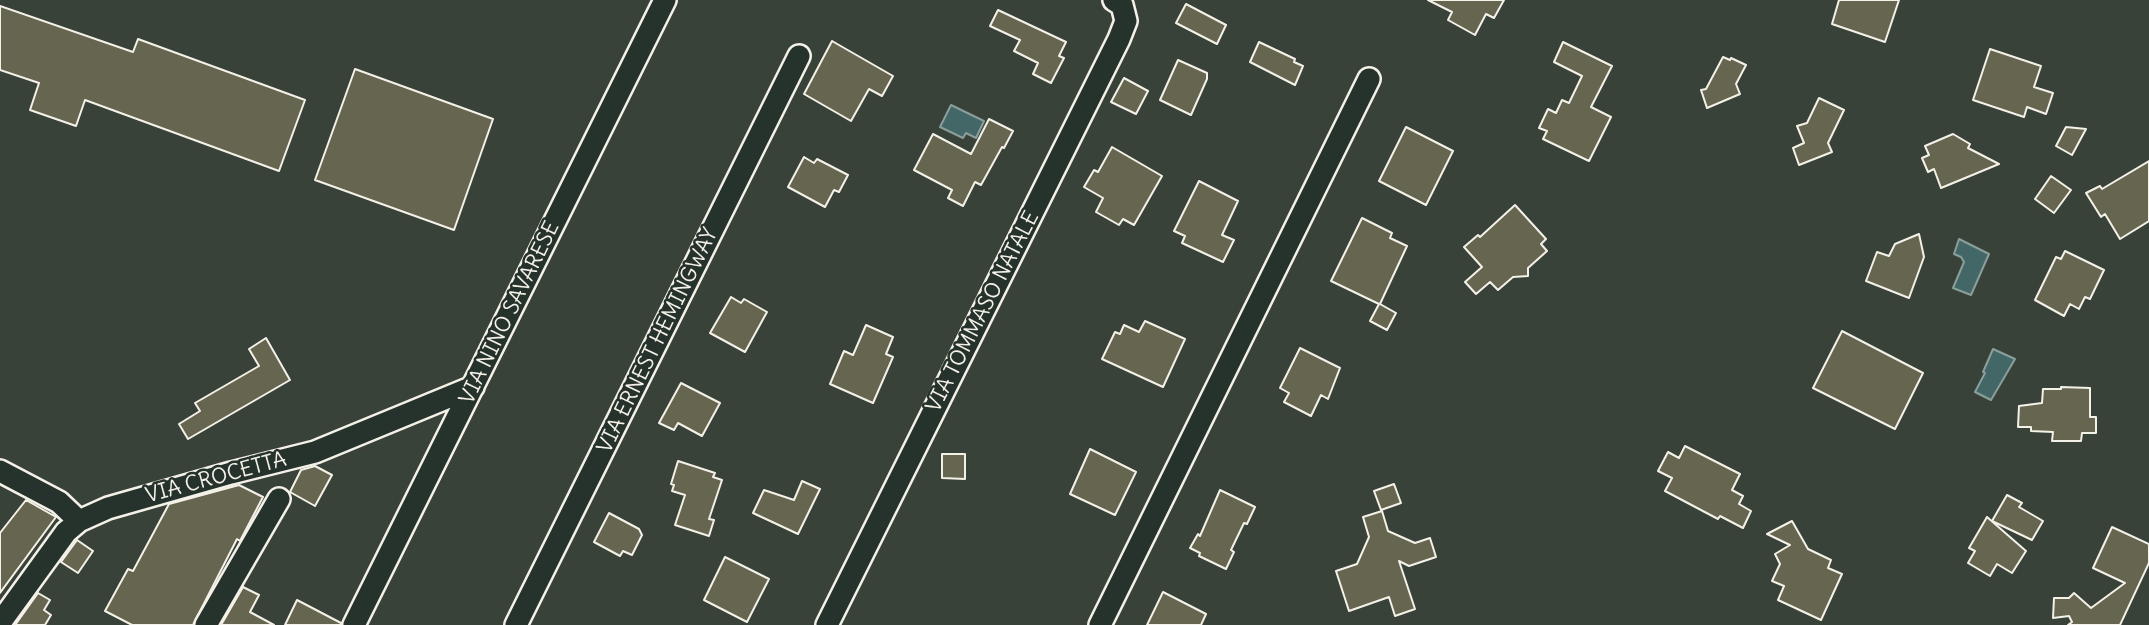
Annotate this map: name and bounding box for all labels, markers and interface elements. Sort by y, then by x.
street label: VIA TOMMASO NATALE [921,207,1045,417]
street label: VIA NINO SAVARESE [455,217,565,409]
street label: VIA ERNEST HEMINGWAY [593,224,723,458]
street label: VIA CROCETTA [143,447,289,509]

